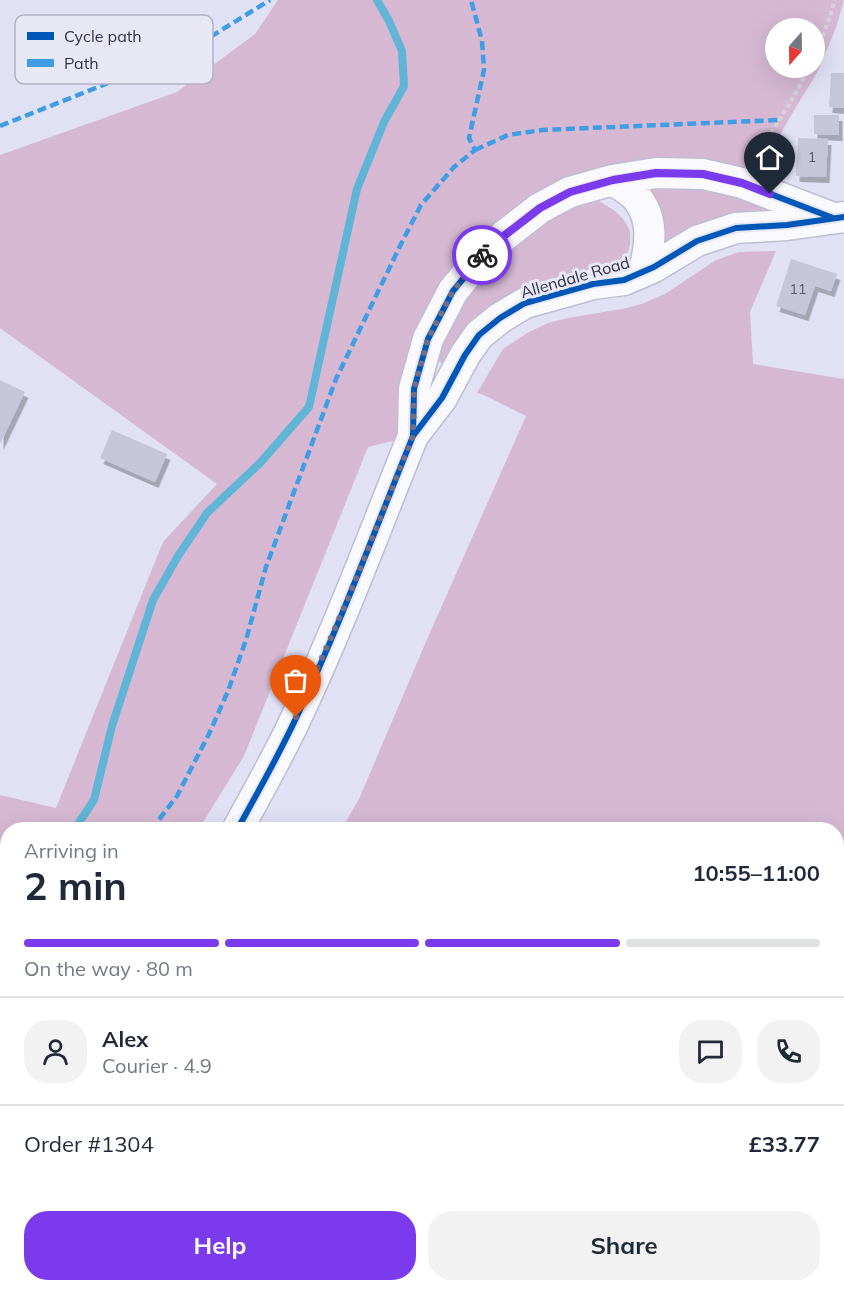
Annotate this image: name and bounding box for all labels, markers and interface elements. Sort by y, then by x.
legend [15,15,213,84]
north arrow [765,18,825,78]
map controls [765,18,825,78]
text: Cycle path [64,26,142,46]
text: Path [64,53,99,73]
pin [744,132,795,194]
icon: home [753,141,786,174]
house number: 1 [808,148,816,166]
courier [452,225,512,285]
icon: bike [466,239,499,272]
street label: Allendale Road [518,252,632,302]
house number: 11 [790,280,806,298]
pin [270,655,321,717]
icon: bag [279,664,312,697]
text: Arriving in [24,838,119,863]
text: 10:55–11:00 [692,859,820,887]
text: 2 min [24,861,127,910]
text: On the way · 80 m [24,956,193,981]
button: person [24,1020,87,1083]
button: chat [679,1020,742,1083]
button: phone [757,1020,820,1083]
text: Alex [102,1025,148,1053]
text: Courier · 4.9 [102,1053,212,1078]
text: Order #1304 [24,1130,154,1158]
text: £33.77 [749,1130,820,1158]
button: Help [24,1211,416,1280]
button: Share [428,1211,820,1280]

